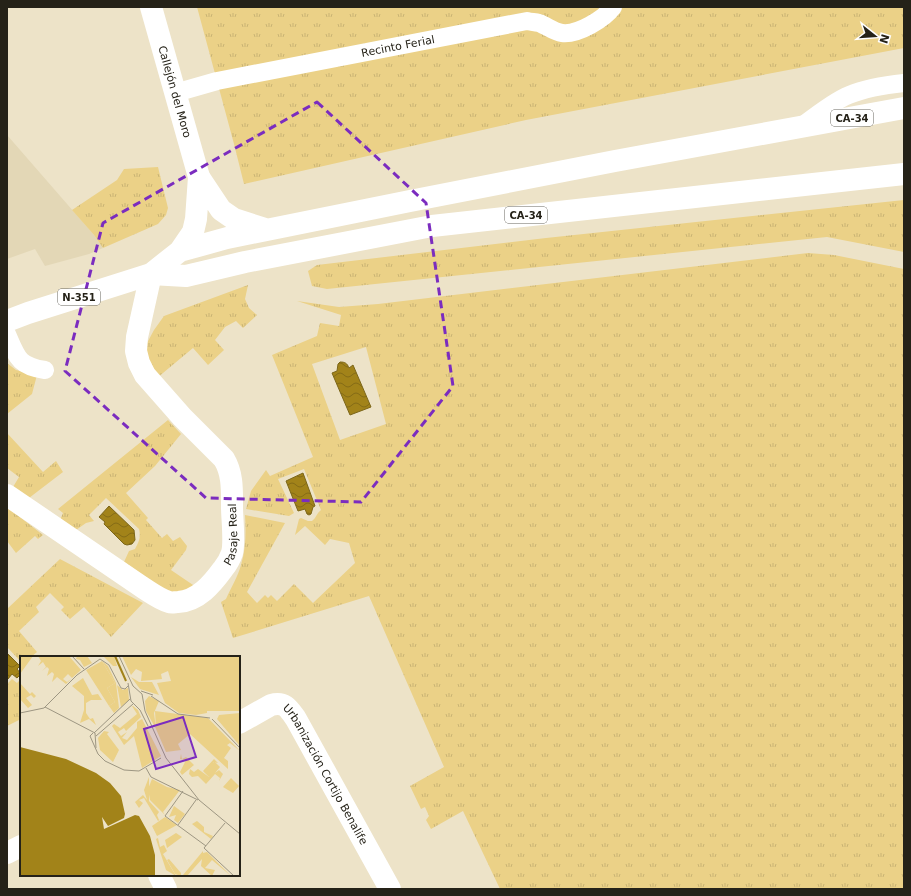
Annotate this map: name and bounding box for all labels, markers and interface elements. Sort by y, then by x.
north arrow [855,16,895,56]
text: N [877,32,892,45]
street label: Recinto Ferial [360,33,436,59]
street label: Callejón del Moro [156,44,194,140]
road number: CA-34 [831,110,873,126]
road number: CA-34 [505,207,547,223]
road number: N-351 [58,289,100,305]
street label: Pasaje Real [221,503,240,568]
inset map [20,656,240,876]
street label: Urbanización Cortijo Benalife [281,701,371,847]

